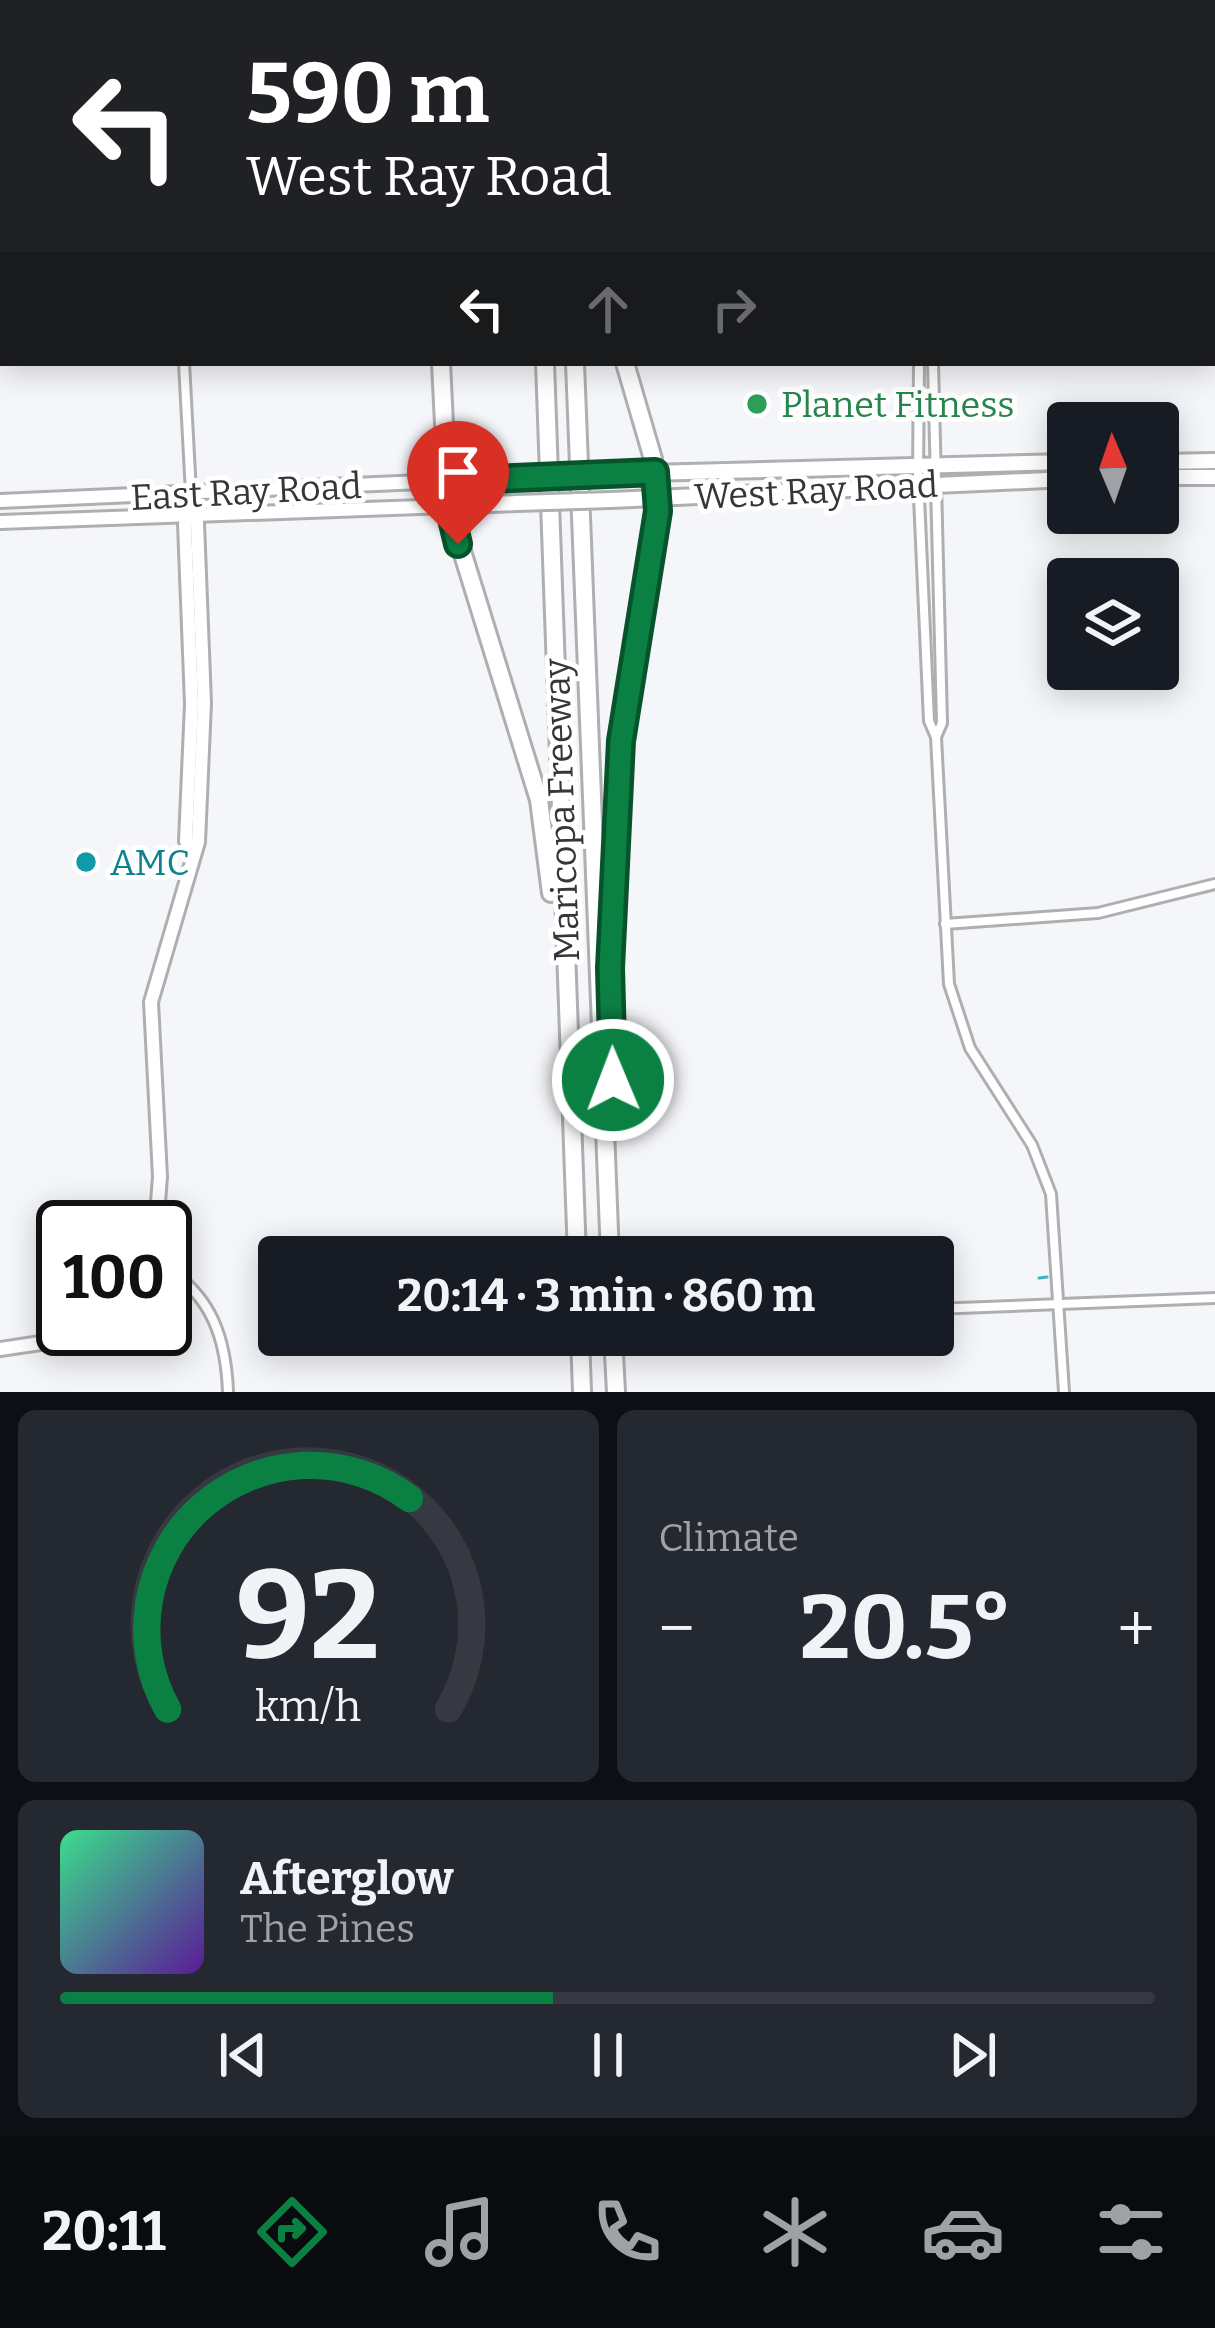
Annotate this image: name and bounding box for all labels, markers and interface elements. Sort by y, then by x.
text: 590 m [246,43,489,144]
icon: left [48,48,204,204]
text: West Ray Road [246,145,612,209]
icon: left [449,276,515,342]
icon: ahead [575,276,641,342]
icon: right [701,276,767,342]
place label: Planet Fitness [781,383,1015,427]
marker: Planet Fitness [744,391,770,417]
north arrow [1047,402,1179,534]
map controls [1047,402,1179,690]
pin [407,421,509,544]
icon: arrive [425,439,491,505]
street label: West Ray Road [693,463,939,519]
street label: East Ray Road [129,464,363,520]
button: layers [1047,558,1179,690]
street label: Maricopa Freeway [535,657,589,962]
place label: AMC [110,841,190,885]
marker: AMC [73,849,99,875]
position arrow [550,1017,676,1143]
speed limit sign: 100 [36,1200,192,1356]
text: 20:14 · 3 min · 860 m [397,1269,815,1323]
text: Climate [659,1515,799,1561]
text: 92 [236,1541,380,1691]
text: 20.5° [800,1574,1012,1682]
text: − [659,1589,695,1668]
text: + [1117,1589,1155,1668]
text: km/h [255,1681,361,1732]
text: Afterglow [240,1852,453,1906]
text: The Pines [240,1906,415,1952]
icon: previous [210,2022,276,2088]
icon: pause [575,2022,641,2088]
icon: next [940,2022,1006,2088]
icon: directions [250,2190,334,2274]
icon: music [418,2190,502,2274]
icon: phone [585,2190,669,2274]
icon: climate [753,2190,837,2274]
icon: car [921,2190,1005,2274]
icon: filters [1089,2190,1173,2274]
text: 20:11 [42,2200,166,2264]

